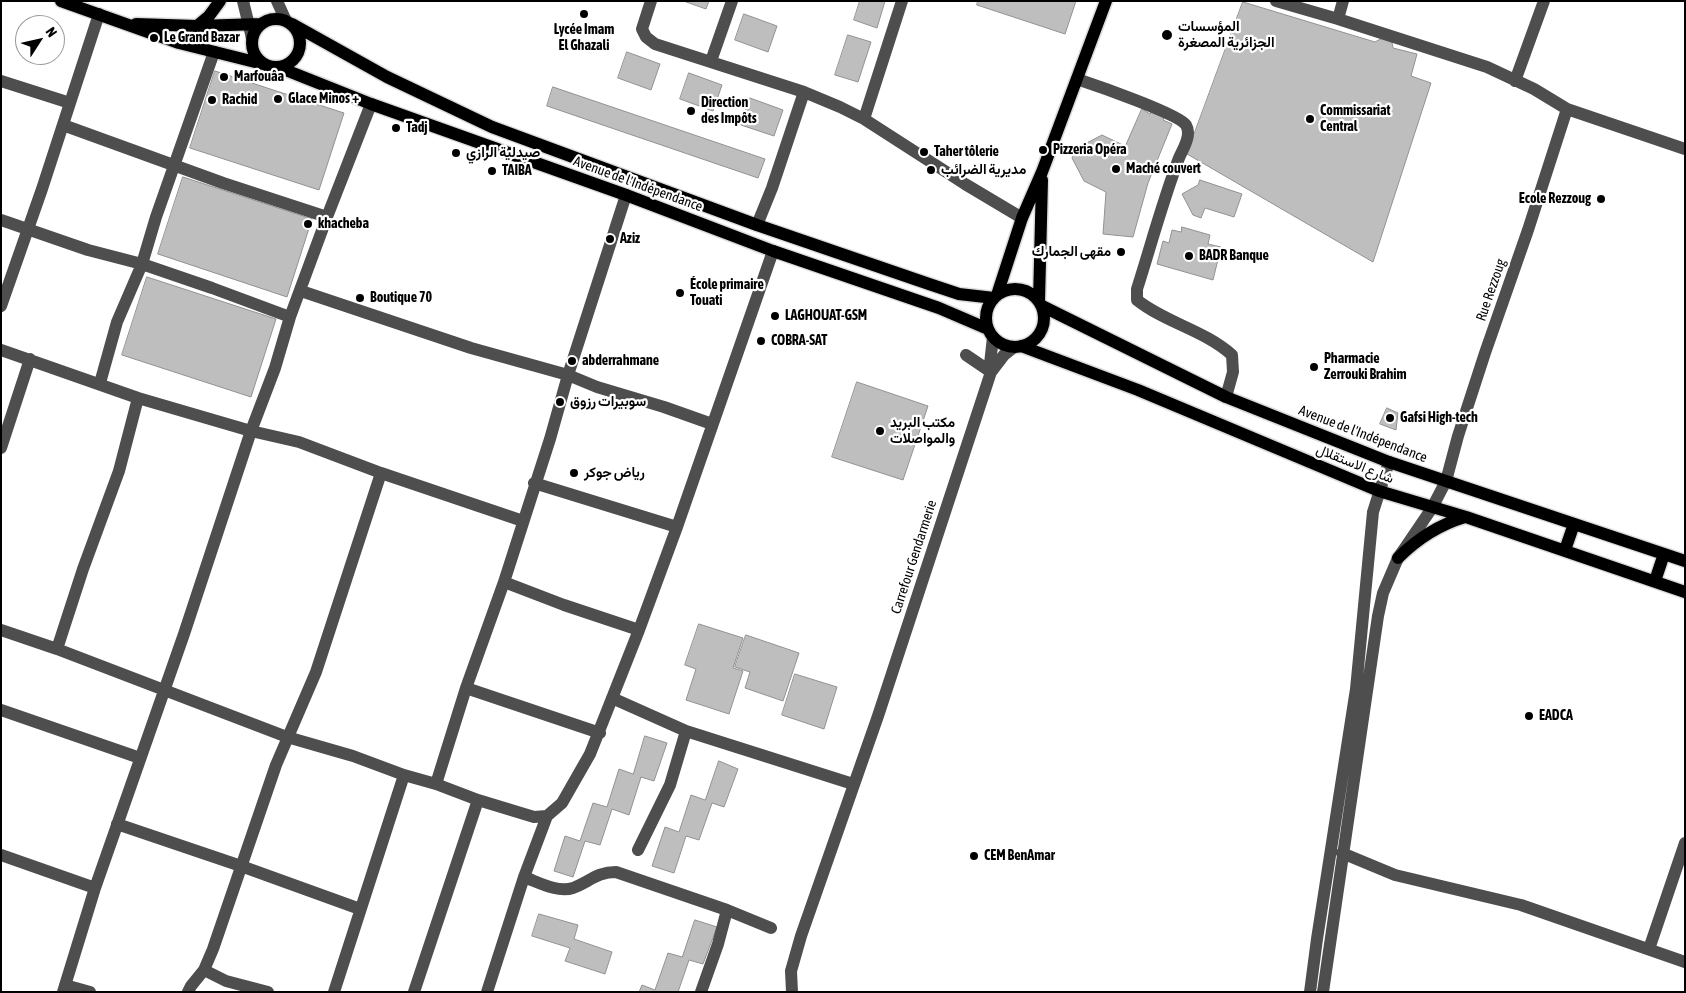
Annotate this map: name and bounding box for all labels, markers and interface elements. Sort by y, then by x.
marker: Lycée Imam El Ghazali [578,8,590,20]
north arrow [15,15,65,65]
place label: المؤسسات الجزائرية المصغرة [1178,19,1275,52]
place label: Lycée Imam El Ghazali [554,22,614,54]
text: N [43,24,60,40]
marker: المؤسسات الجزائرية المصغرة [1160,28,1174,42]
place label: Le Grand Bazar [164,30,240,46]
marker: Le Grand Bazar [148,32,160,44]
place label: Marfouâa [234,69,284,85]
marker: Marfouâa [218,71,230,83]
place label: Glace Minos + [288,91,359,107]
place label: Rachid [222,92,257,108]
marker: Glace Minos + [272,93,284,105]
marker: Rachid [206,94,218,106]
place label: Direction des Impôts [701,95,757,128]
place label: Commissariat Central [1320,103,1391,136]
marker: Direction des Impôts [685,105,697,117]
marker: Commissariat Central [1304,113,1316,125]
place label: Tadj [406,120,428,136]
marker: Tadj [390,122,402,134]
place label: Pizzeria Opéra [1053,142,1127,158]
place label: Taher tôlerie [934,144,999,160]
marker: Pizzeria Opéra [1037,144,1049,156]
place label: صيدلية الرازي [466,145,540,161]
marker: Taher tôlerie [918,146,930,158]
marker: صيدلية الرازي [450,147,462,159]
street label: Avenue de l'Indépendance [571,153,705,215]
place label: Maché couvert [1126,161,1201,177]
place label: مديرية الضرائب [941,162,1026,178]
place label: TAIBA [502,163,532,179]
marker: Maché couvert [1110,163,1122,175]
marker: مديرية الضرائب [925,164,937,176]
marker: TAIBA [486,165,498,177]
place label: Ecole Rezzoug [1519,191,1591,207]
marker: Ecole Rezzoug [1595,193,1607,205]
place label: khacheba [318,216,369,232]
marker: khacheba [302,218,314,230]
place label: Aziz [620,231,640,247]
marker: Aziz [604,233,616,245]
place label: مقهى الجمارك [1032,244,1111,260]
marker: مقهى الجمارك [1115,246,1127,258]
place label: BADR Banque [1199,248,1269,264]
marker: BADR Banque [1183,250,1195,262]
street label: Rue Rezzoug [1473,257,1509,323]
place label: École primaire Touati [690,277,764,310]
marker: École primaire Touati [674,287,686,299]
place label: Boutique 70 [370,290,432,306]
marker: Boutique 70 [354,292,366,304]
place label: LAGHOUAT-GSM [785,308,867,324]
marker: LAGHOUAT-GSM [769,310,781,322]
place label: COBRA-SAT [771,333,828,349]
marker: COBRA-SAT [755,335,767,347]
place label: Pharmacie Zerrouki Brahim [1324,351,1407,384]
place label: abderrahmane [582,353,659,369]
marker: abderrahmane [566,355,578,367]
marker: Pharmacie Zerrouki Brahim [1308,361,1320,373]
place label: سوبيرات رزوق [570,394,646,410]
marker: سوبيرات رزوق [554,396,566,408]
street label: Avenue de l'Indépendance [1296,402,1430,466]
place label: Gafsi High-tech [1400,410,1478,426]
marker: Gafsi High-tech [1384,412,1396,424]
place label: مكتب البريد والمواصلات [890,415,955,448]
marker: مكتب البريد والمواصلات [874,425,886,437]
street label: شارع الاستقلال [1314,441,1396,487]
place label: رياض جوكر [584,465,645,481]
marker: رياض جوكر [568,467,580,479]
street label: Carrefour Gendarmerie [888,498,940,616]
place label: EADCA [1539,708,1573,724]
marker: EADCA [1523,710,1535,722]
place label: CEM BenAmar [984,848,1055,864]
marker: CEM BenAmar [968,850,980,862]

